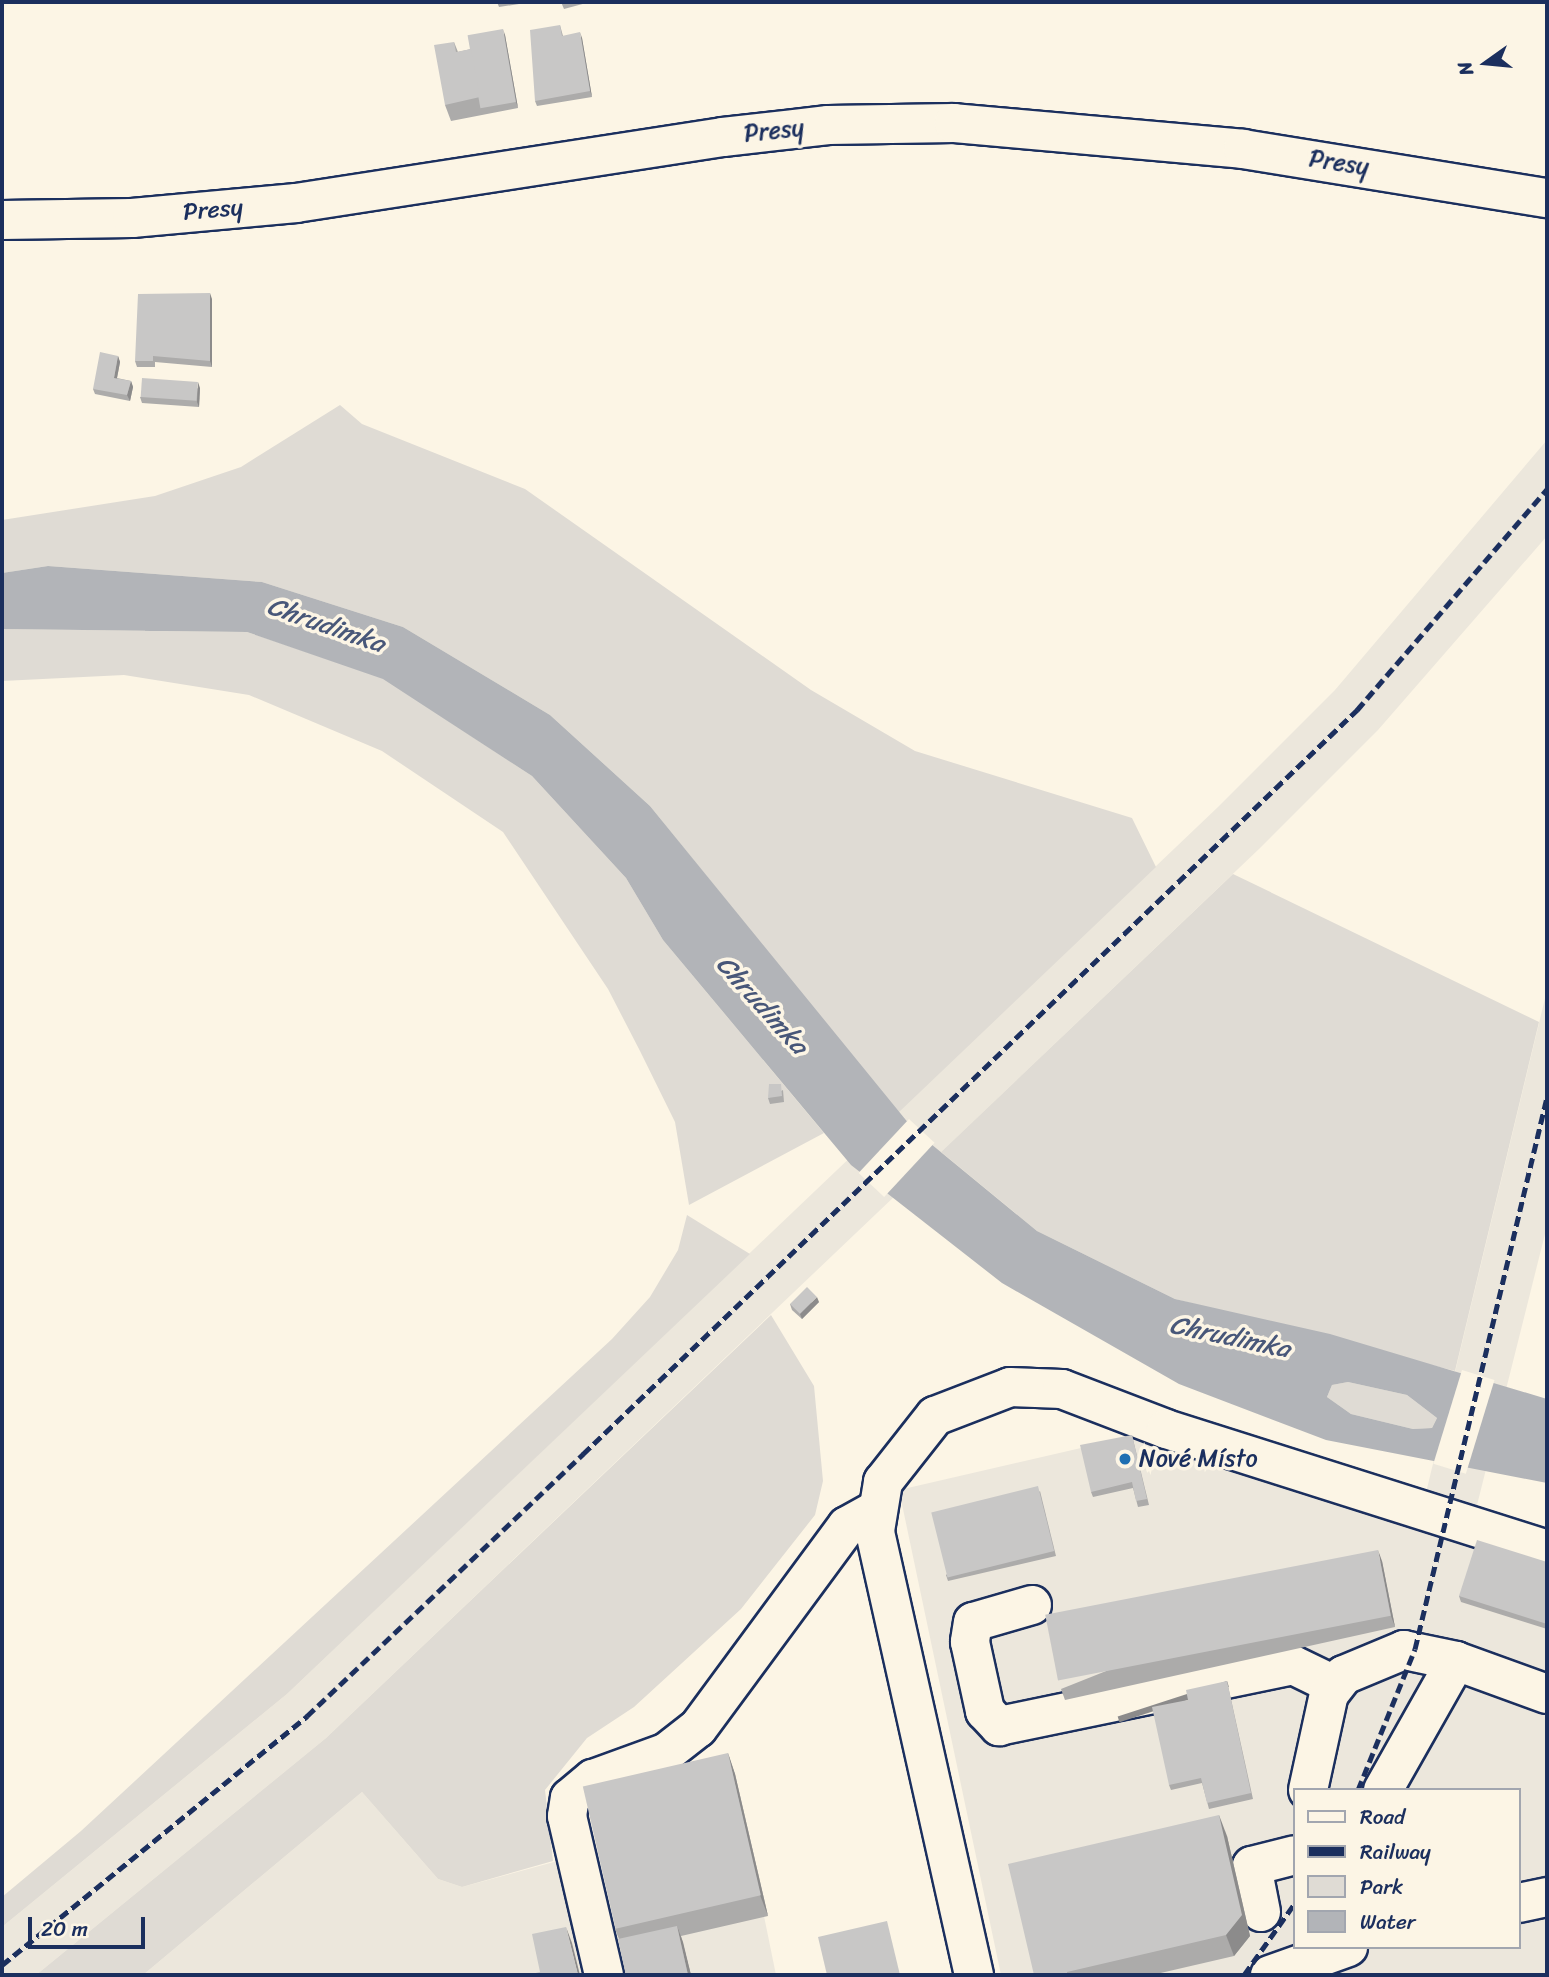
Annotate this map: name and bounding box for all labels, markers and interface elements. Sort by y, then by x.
north arrow [1451,28,1521,98]
text: N [1448,58,1483,79]
street label: Presy [743,114,805,148]
street label: Presy [1307,144,1371,182]
street label: Presy [182,193,244,227]
water label: Chrudimka [263,590,389,660]
water label: Chrudimka [710,949,814,1061]
water label: Chrudimka [1167,1309,1293,1365]
place label: Nové Místo [1139,1445,1257,1473]
marker: Nové Místo [1117,1451,1133,1467]
legend [1294,1788,1521,1949]
text: Road [1360,1798,1405,1836]
text: Railway [1360,1833,1431,1871]
text: Park [1360,1868,1403,1906]
text: Water [1360,1903,1415,1941]
scale bar [32,1904,149,1948]
text: 20 m [41,1910,88,1948]

